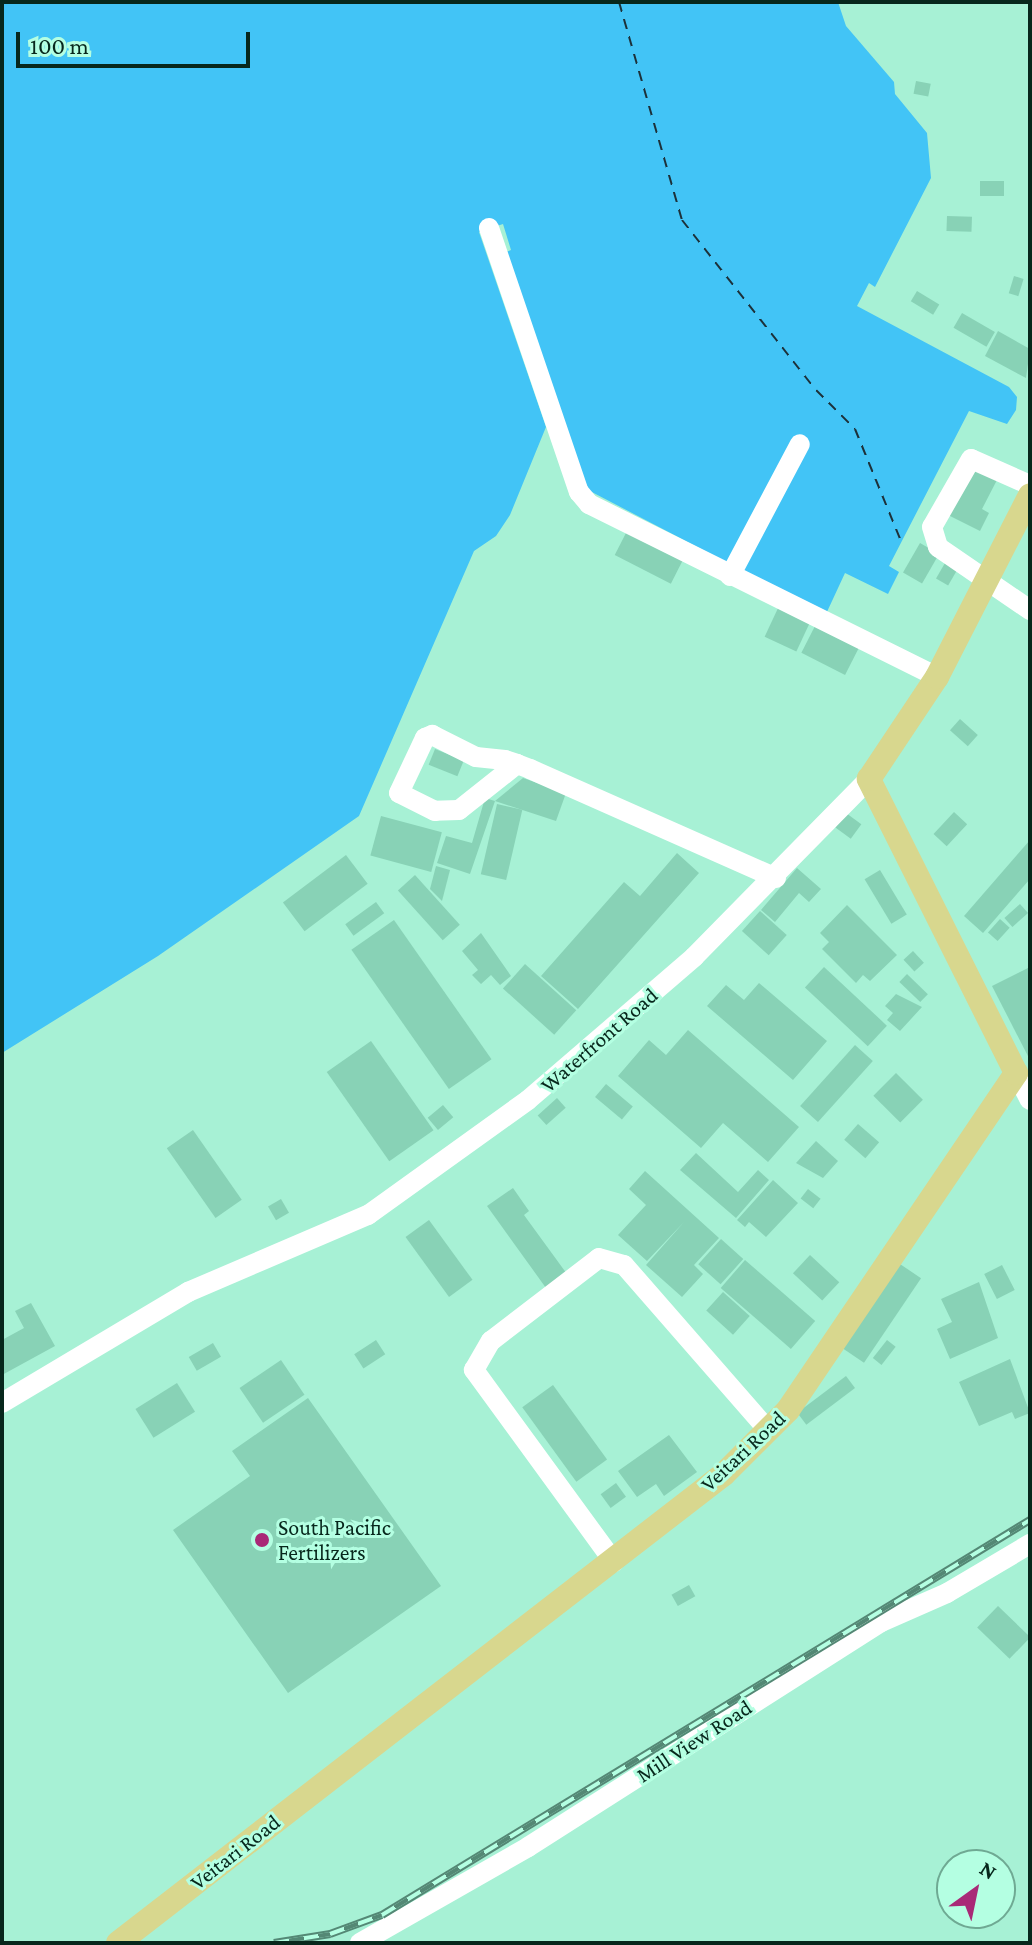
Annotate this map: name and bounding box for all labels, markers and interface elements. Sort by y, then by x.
scale bar [20,16,254,66]
text: 100 m [30,32,89,59]
street label: Waterfront Road [535,982,663,1098]
street label: Veitari Road [695,1405,791,1497]
place label: South Pacific Fertilizers [278,1514,391,1566]
marker: South Pacific Fertilizers [253,1531,271,1549]
street label: Mill View Road [631,1694,757,1788]
street label: Veitari Road [185,1809,285,1895]
north arrow [936,1849,1016,1929]
text: N [975,1856,1001,1885]

